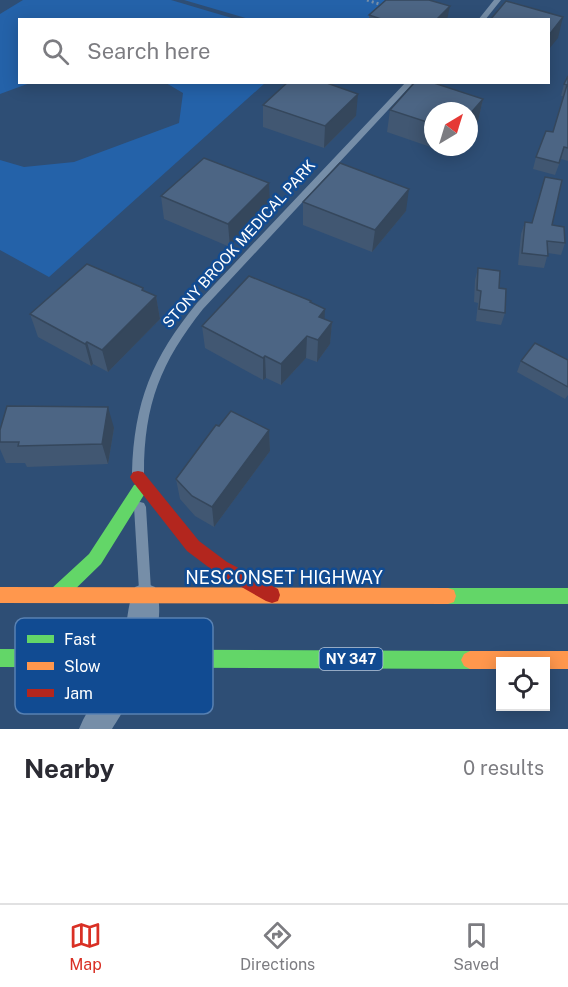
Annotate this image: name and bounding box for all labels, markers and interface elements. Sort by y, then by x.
search box [18,18,550,84]
icon: search [39,35,72,68]
text: Search here [87,38,211,64]
north arrow [424,102,478,156]
street label: STONY BROOK MEDICAL PARK [159,156,318,331]
street label: NESCONSET HIGHWAY [185,567,383,588]
legend [15,618,213,714]
text: Fast [64,630,96,649]
road number: NY 347 [320,648,382,670]
text: Slow [64,657,101,676]
map controls [496,657,550,711]
button: locate [496,657,550,711]
text: Jam [64,684,93,703]
text: Nearby [24,753,114,784]
text: 0 results [463,756,544,780]
tab: Map [69,919,102,974]
tab: Directions [240,919,315,974]
tab: Saved [453,919,499,974]

